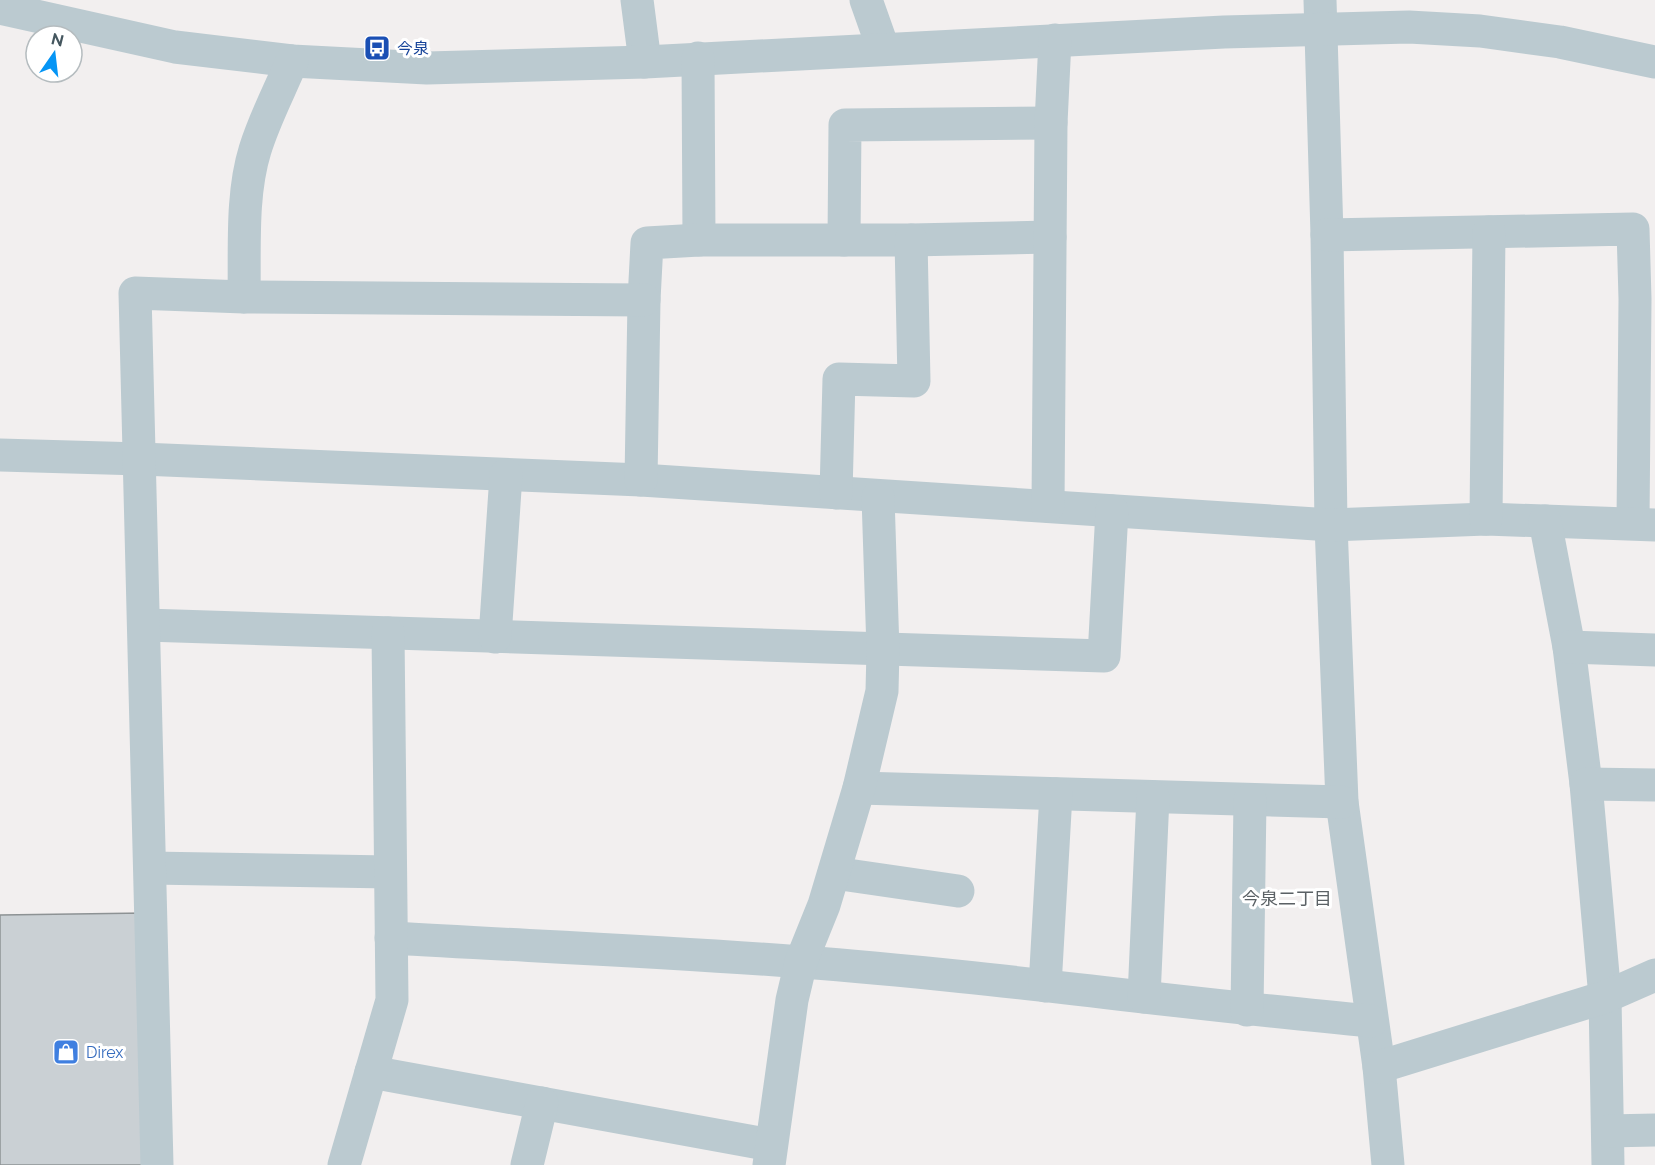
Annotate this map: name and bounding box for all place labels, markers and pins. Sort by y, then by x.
bus stop icon: 今泉 [362,33,392,63]
place label: 今泉 [397,39,429,58]
shop icon: Direx [51,1037,81,1067]
place label: Direx [86,1043,123,1062]

